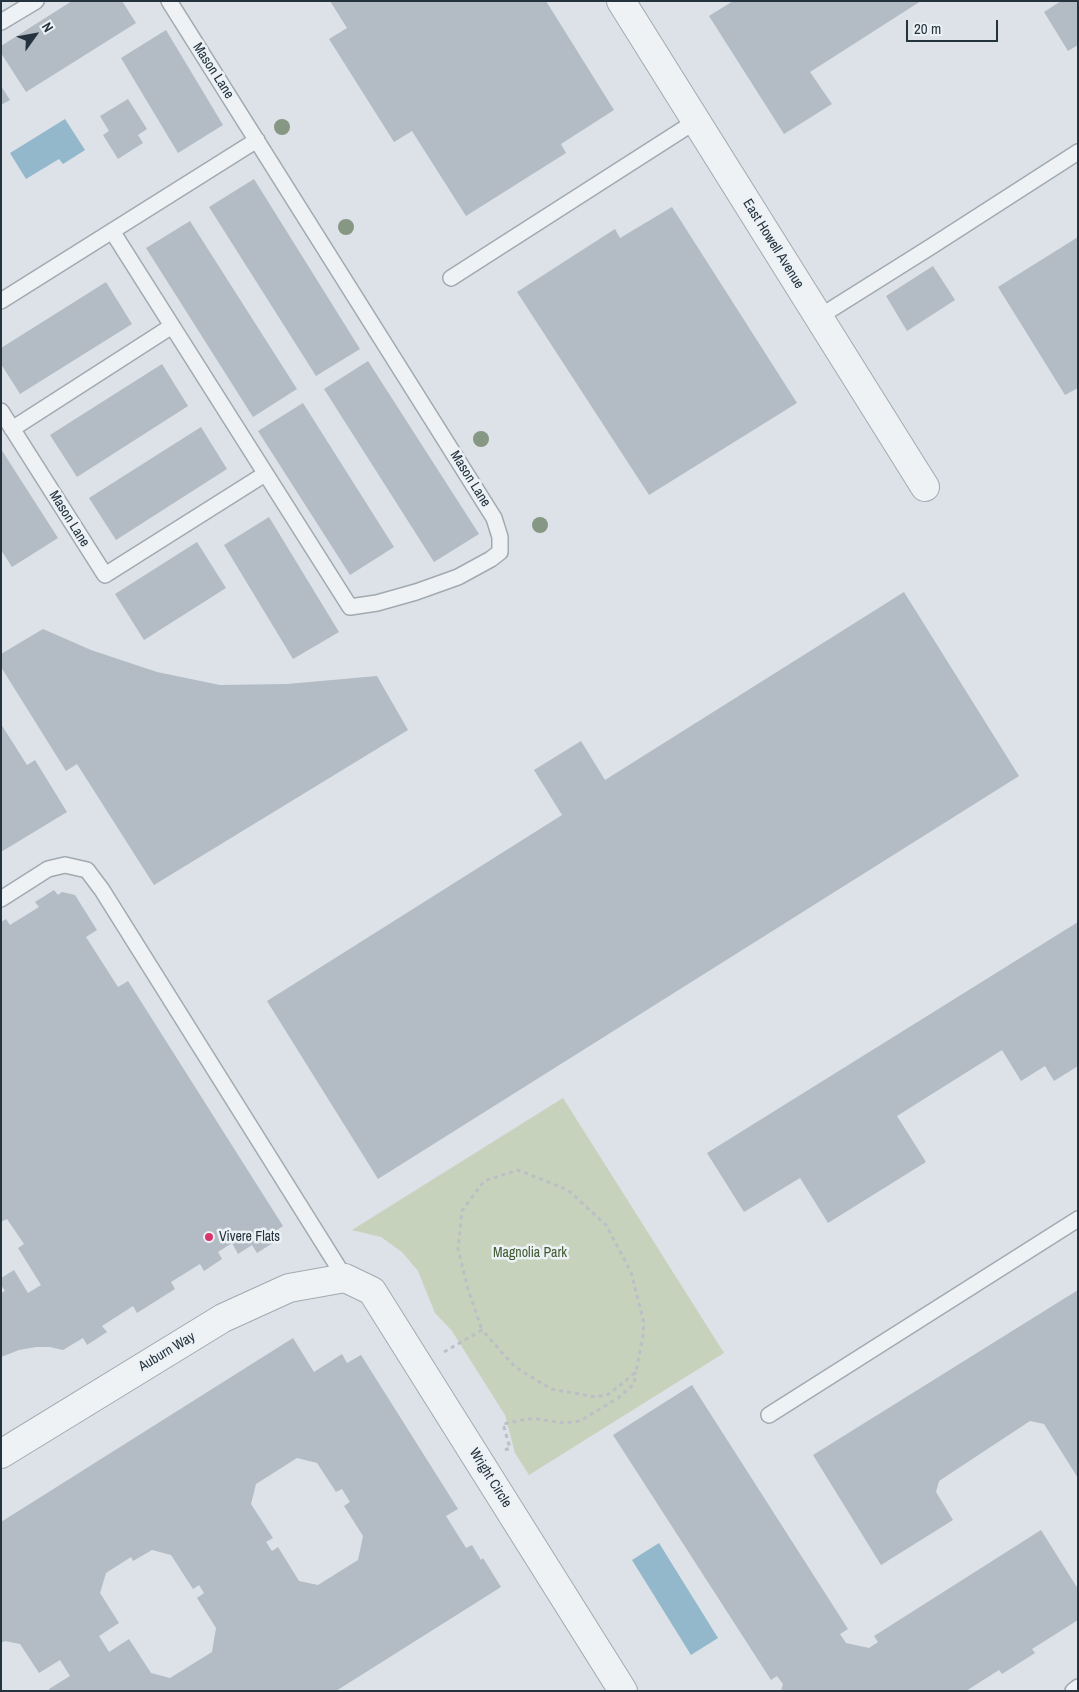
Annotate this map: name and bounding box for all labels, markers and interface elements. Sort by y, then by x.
north arrow [10,10,60,60]
scale bar [909,10,1002,42]
text: 20 m [914,18,941,39]
text: N [38,19,58,35]
street label: Mason Lane [189,40,237,102]
street label: East Howell Avenue [739,196,807,292]
street label: Mason Lane [446,448,494,510]
street label: Mason Lane [45,488,93,550]
place label: Vivere Flats [219,1229,280,1245]
marker: Vivere Flats [203,1231,215,1243]
park label: Magnolia Park [493,1245,567,1261]
street label: Auburn Way [136,1329,198,1375]
street label: Wright Circle [465,1445,515,1511]

